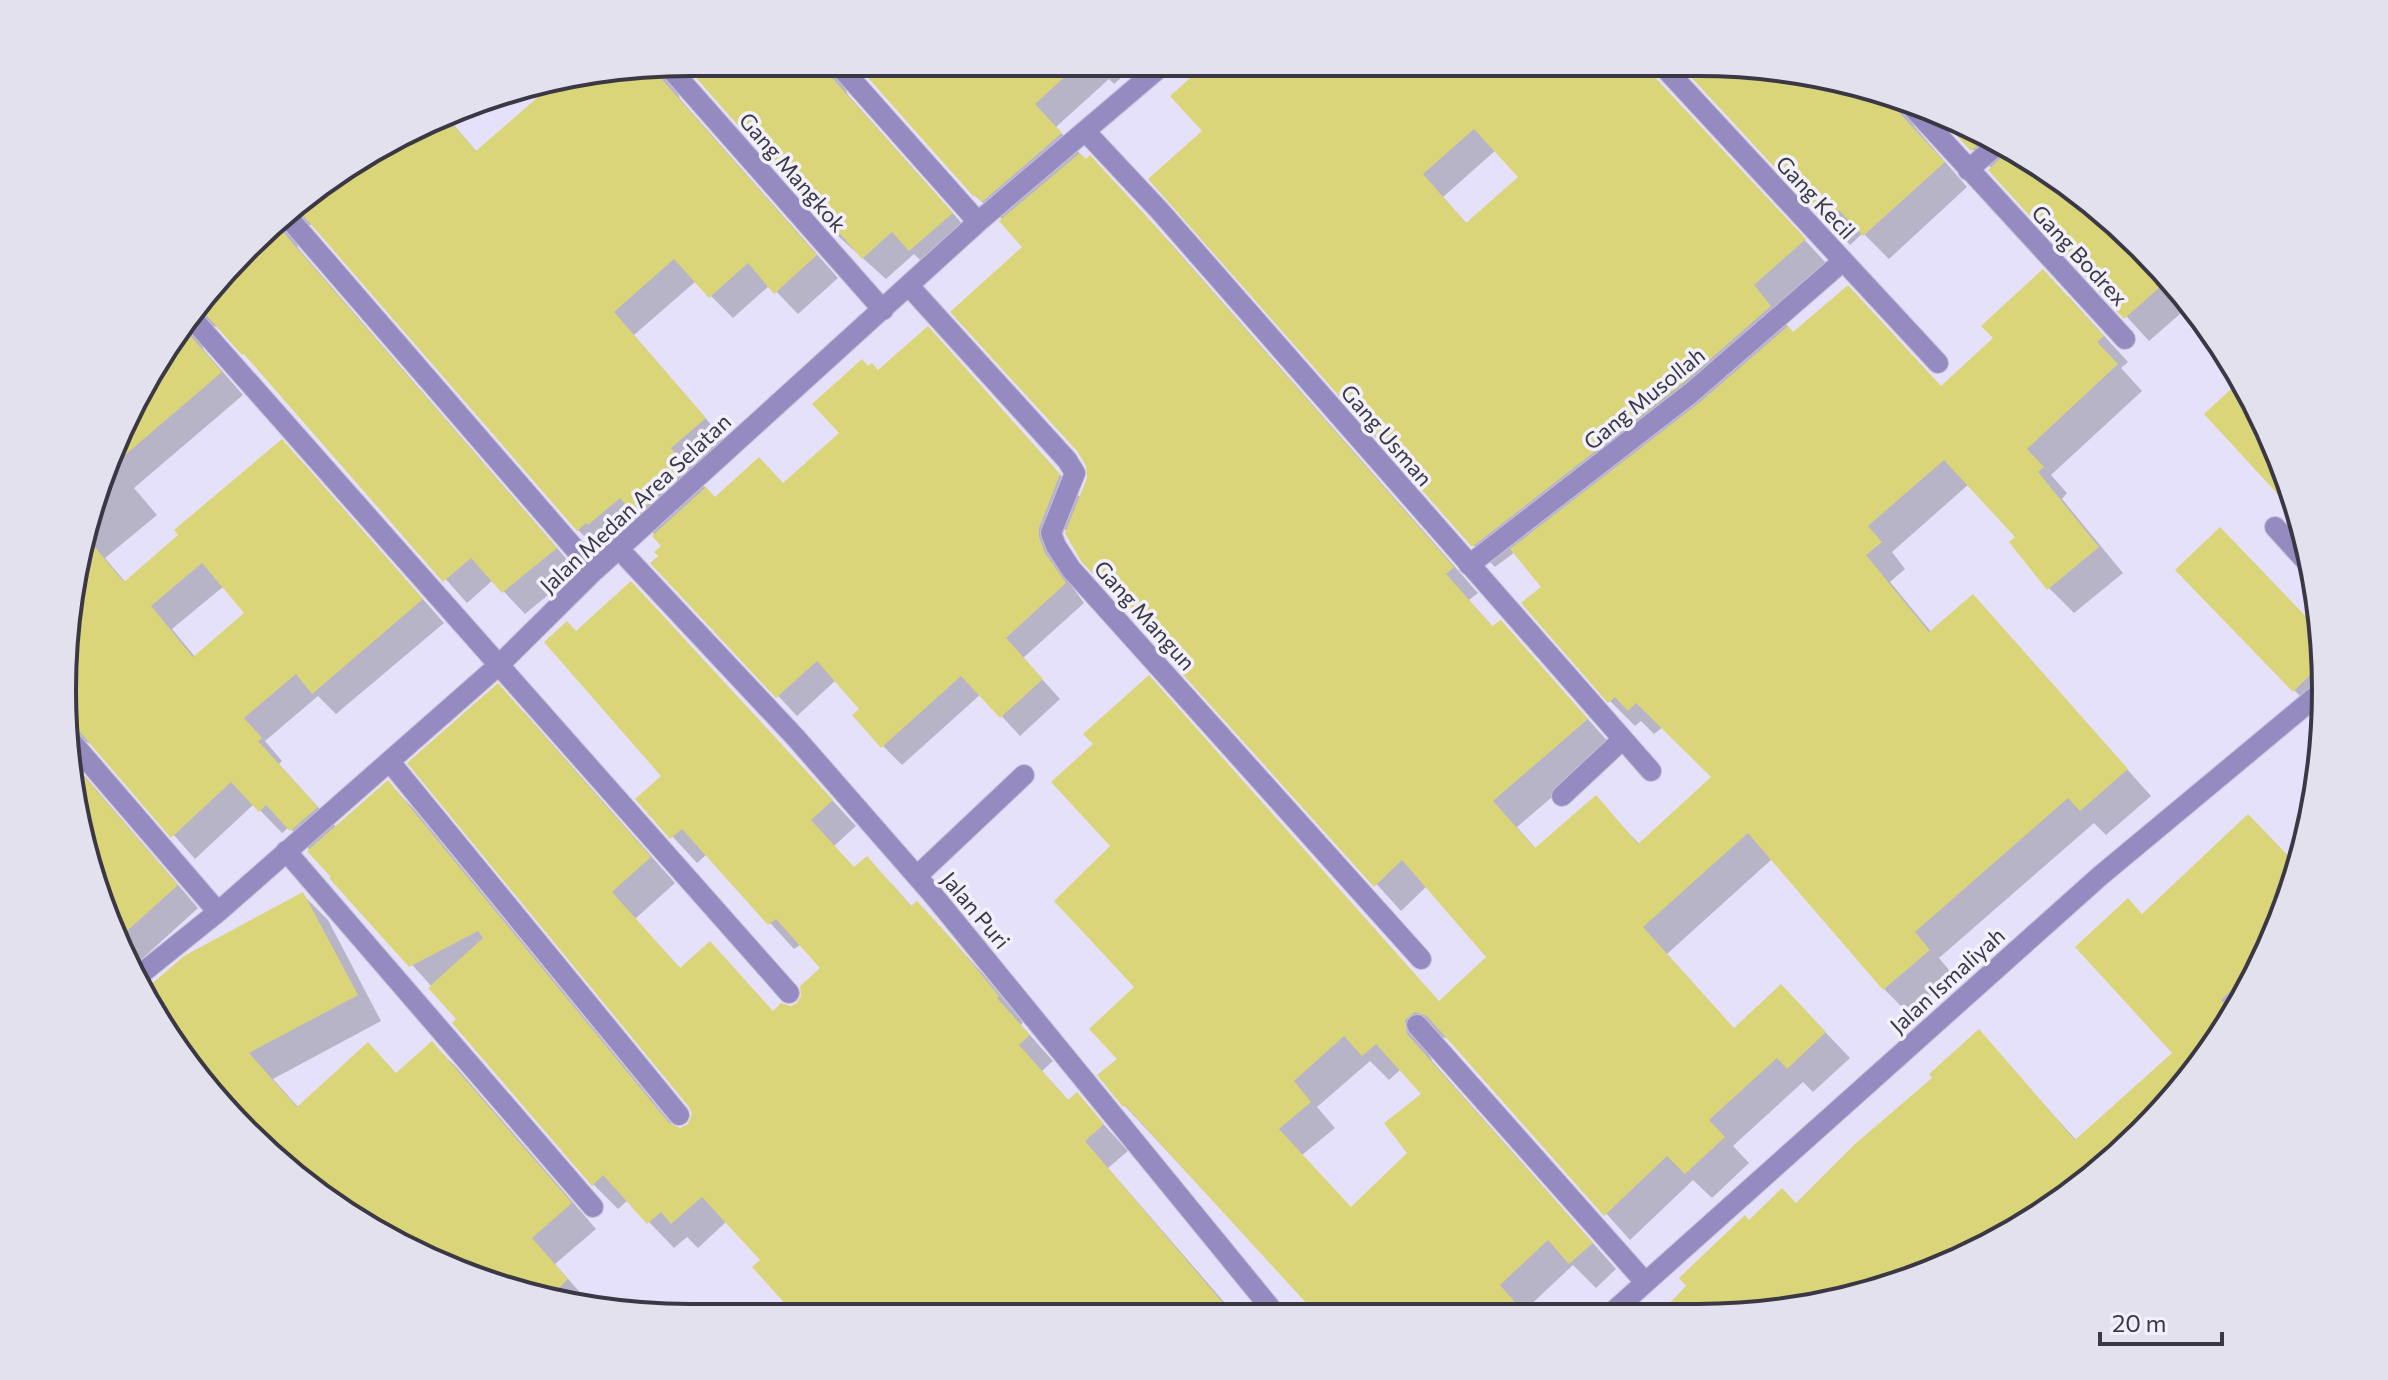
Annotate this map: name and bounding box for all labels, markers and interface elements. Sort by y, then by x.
street label: Gang Mangkok [734,107,852,237]
street label: Gang Kecil [1771,150,1861,244]
street label: Gang Bodrex [2026,199,2134,311]
street label: Gang Musollah [1578,341,1710,455]
street label: Gang Usman [1336,379,1438,491]
street label: Jalan Medan Area Selatan [534,407,736,599]
street label: Gang Mangun [1089,555,1201,675]
street label: Jalan Puri [936,866,1016,954]
street label: Jalan Ismaliyah [1884,921,2010,1039]
scale bar [2100,1296,2222,1346]
text: 20 m [2112,1308,2166,1337]

